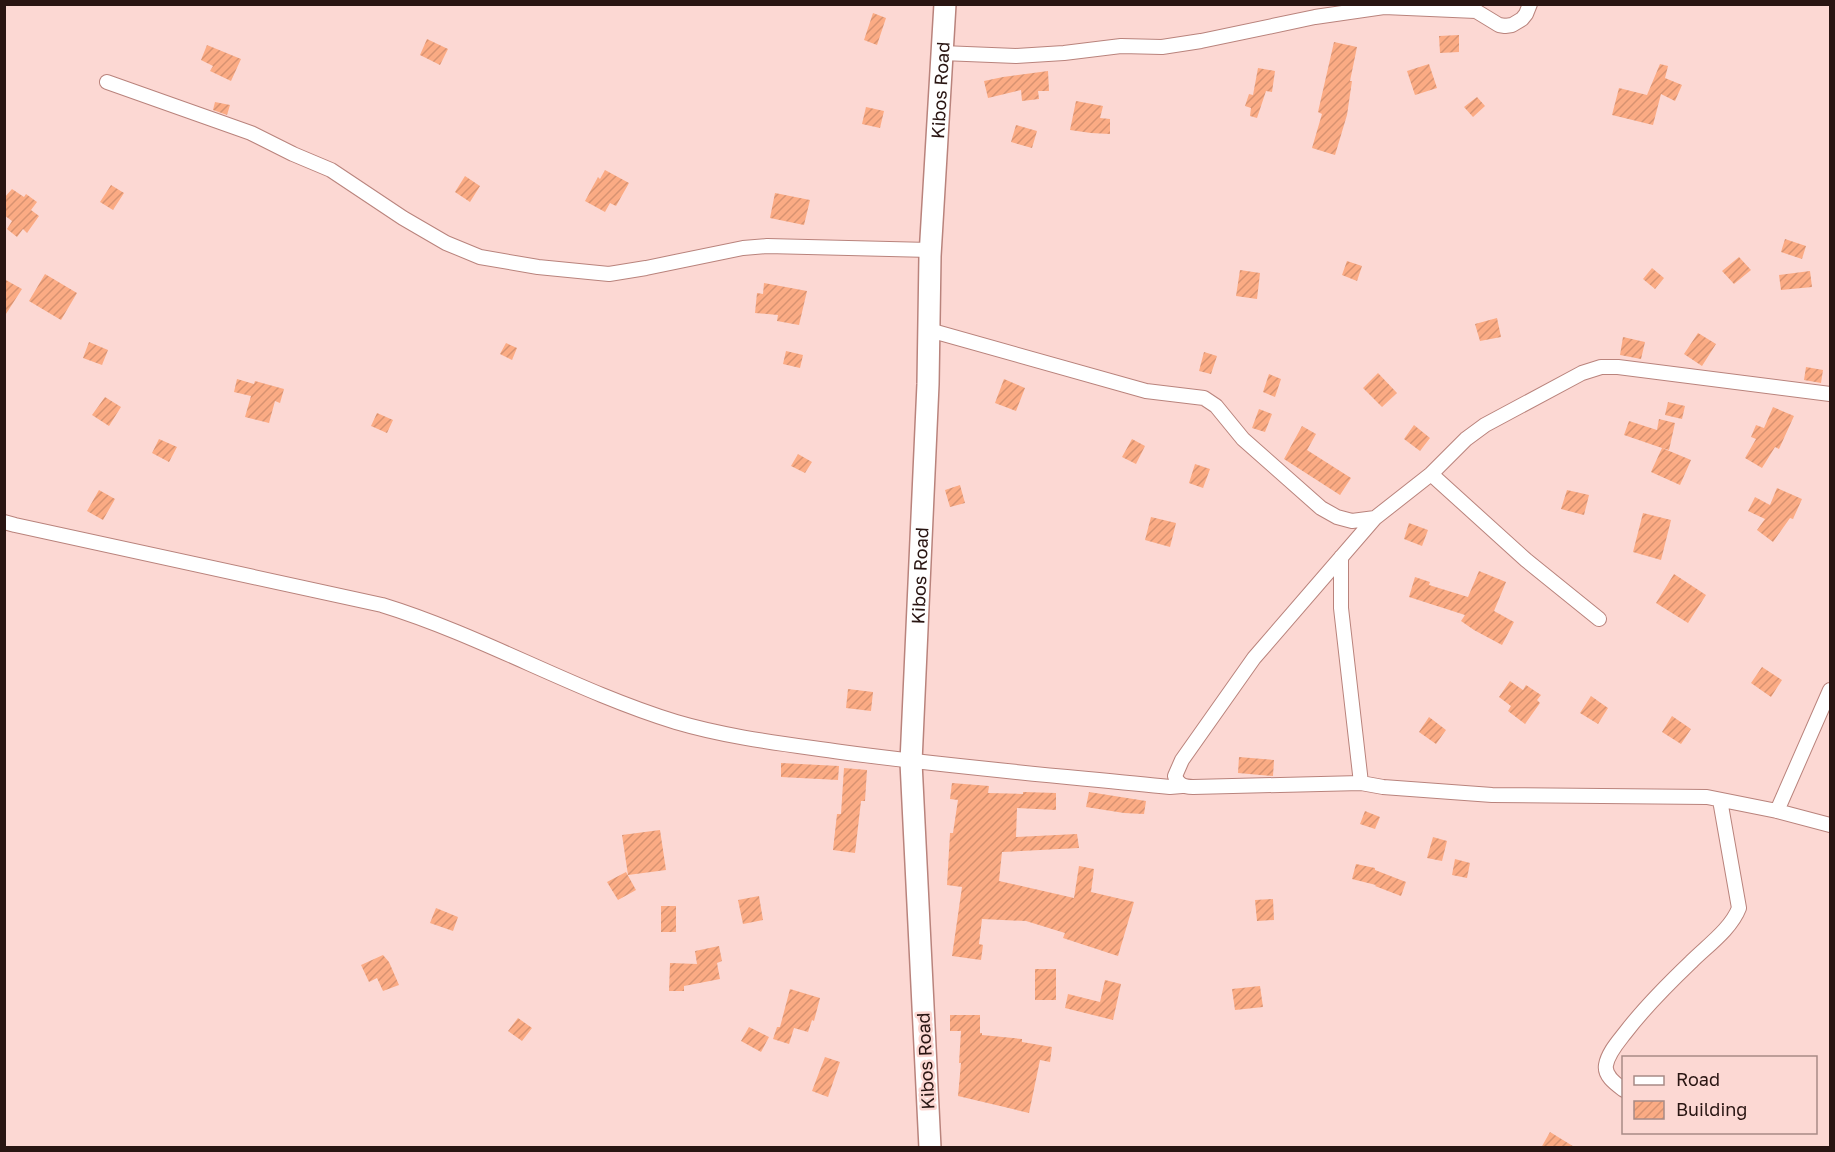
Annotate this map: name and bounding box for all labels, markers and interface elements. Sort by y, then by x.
street label: Kibos Road [926,41,954,139]
street label: Kibos Road [906,527,933,625]
street label: Kibos Road [911,1012,939,1110]
legend [1622,1056,1817,1134]
text: Road [1676,1068,1720,1090]
text: Building [1676,1098,1747,1120]

